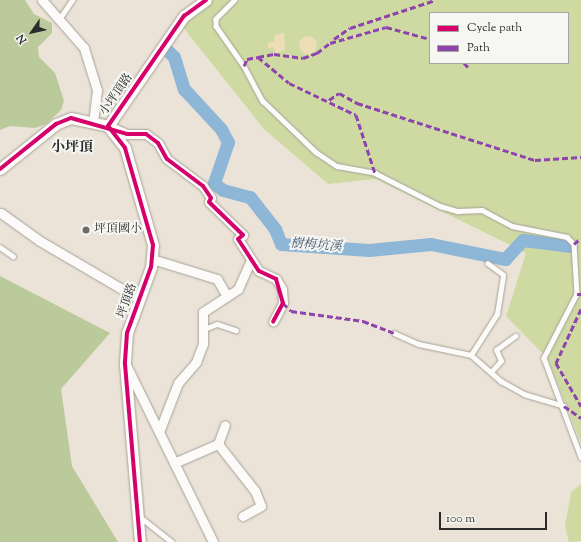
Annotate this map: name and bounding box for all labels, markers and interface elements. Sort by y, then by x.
north arrow [12,12,52,52]
legend [429,12,569,64]
text: Cycle path [467,19,522,37]
text: N [13,31,31,47]
text: Path [467,39,490,57]
street label: 小坪頂路 [97,71,137,119]
district label: 小坪頂 [51,140,93,156]
place label: 坪頂國小 [94,223,142,237]
marker: 坪頂國小 [81,225,91,235]
water label: 樹梅坑溪 [290,236,342,256]
street label: 坪頂路 [115,282,141,320]
scale bar [441,504,549,530]
text: 100 m [446,510,475,528]

